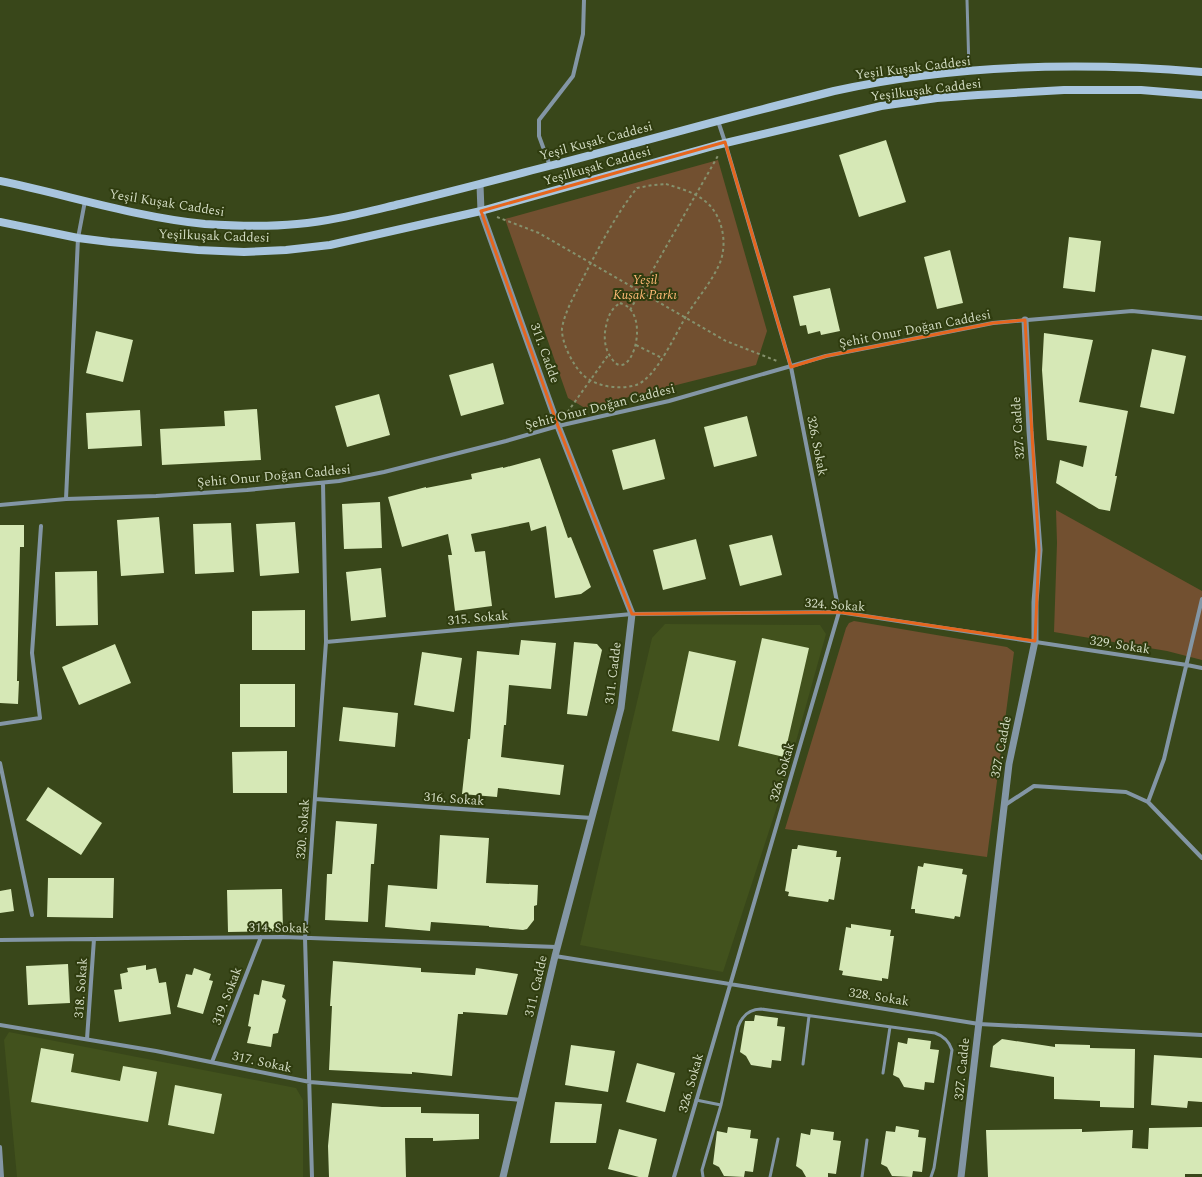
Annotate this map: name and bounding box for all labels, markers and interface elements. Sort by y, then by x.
street label: Yeşil Kuşak Caddesi [854,51,972,85]
street label: Yeşilkuşak Caddesi [870,73,982,107]
street label: Yeşil Kuşak Caddesi [537,116,655,166]
street label: Yeşilkuşak Caddesi [541,141,653,191]
street label: Yeşil Kuşak Caddesi [108,184,226,222]
street label: Yeşilkuşak Caddesi [158,224,270,248]
park label: Yeşil Kuşak Parkı [613,270,677,305]
street label: Şehit Onur Doğan Caddesi [837,304,993,354]
street label: 311. Cadde [525,320,565,386]
street label: Şehit Onur Doğan Caddesi [523,379,677,435]
street label: 327. Cadde [1006,396,1030,460]
street label: 326. Sokak [801,414,833,478]
street label: Şehit Onur Doğan Caddesi [196,459,352,493]
street label: 324. Sokak [804,593,866,617]
street label: 315. Sokak [447,605,509,631]
street label: 329. Sokak [1088,630,1152,660]
street label: 311. Cadde [599,641,627,705]
street label: 327. Cadde [985,714,1017,780]
street label: 326. Sokak [764,740,800,804]
street label: 316. Sokak [423,787,485,811]
street label: 320. Sokak [291,798,315,860]
street label: 314. Sokak [248,917,310,939]
street label: 311. Cadde [519,953,553,1019]
street label: 318. Sokak [69,957,93,1019]
street label: 319. Sokak [207,964,247,1028]
street label: 328. Sokak [847,982,911,1012]
street label: 327. Cadde [949,1037,975,1101]
street label: 317. Sokak [230,1046,294,1078]
street label: 326. Sokak [673,1051,709,1115]

